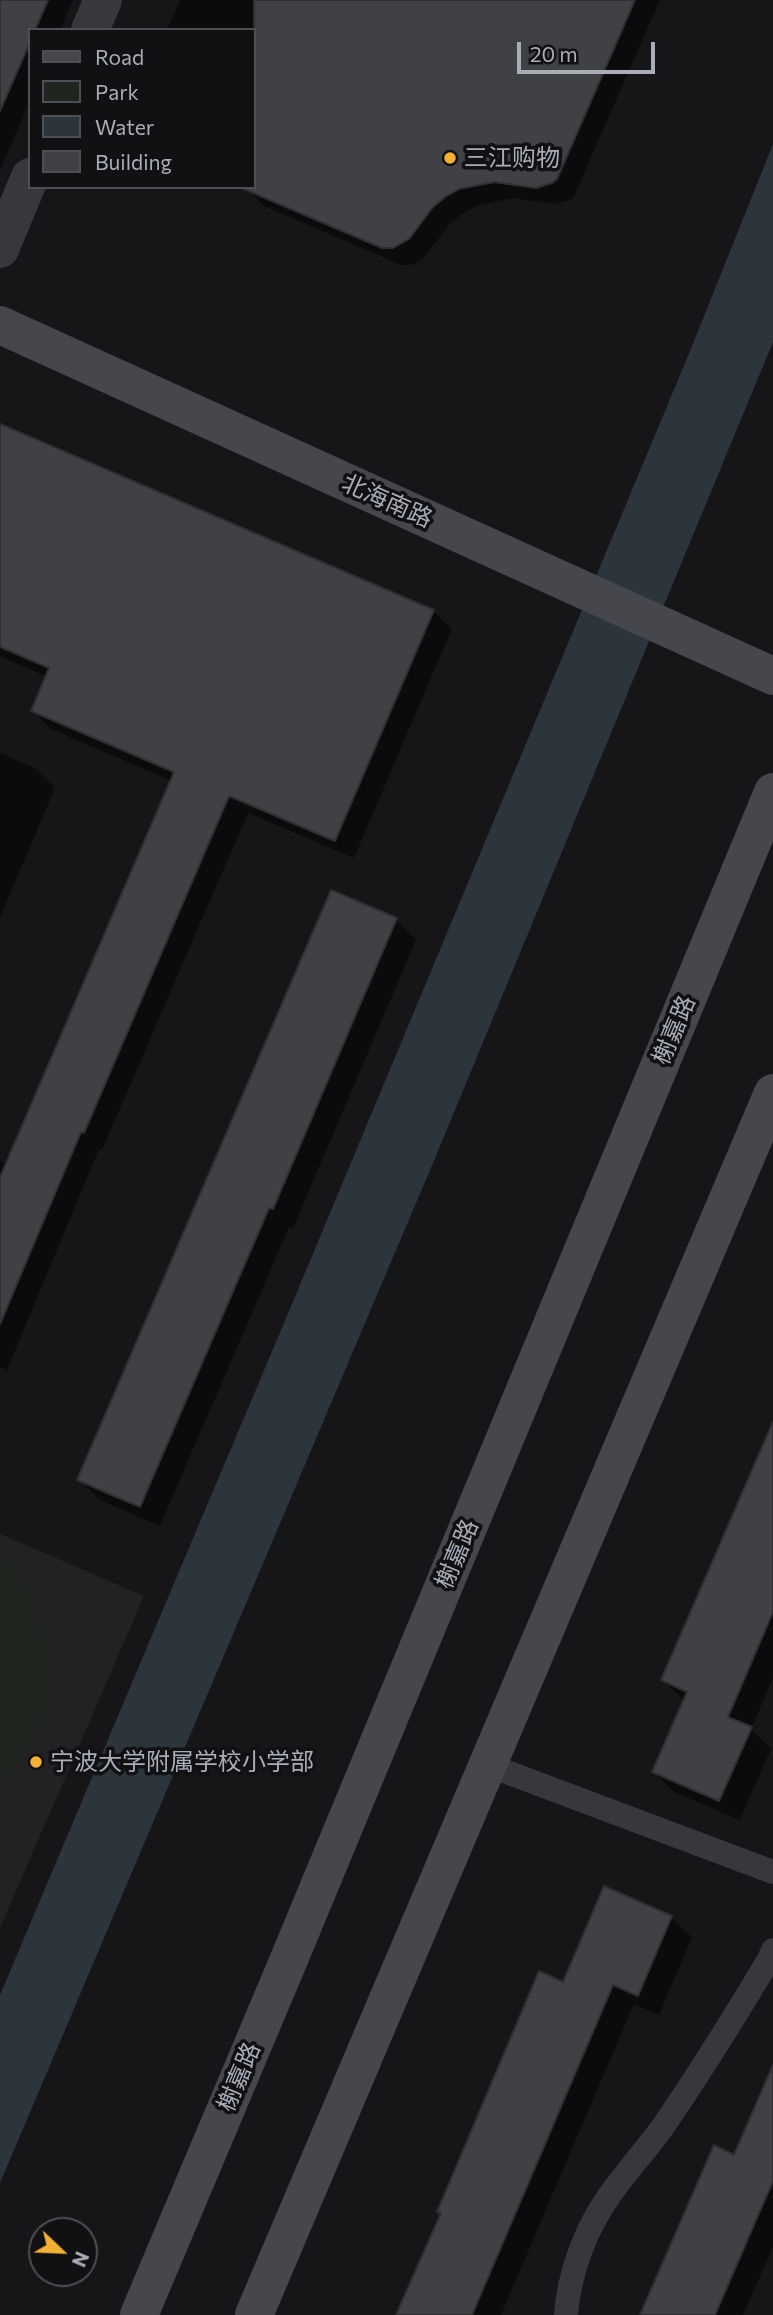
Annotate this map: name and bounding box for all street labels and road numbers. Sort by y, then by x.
street label: 北海南路 [337,468,437,534]
street label: 榭嘉路 [647,991,701,1069]
street label: 榭嘉路 [430,1515,484,1593]
street label: 榭嘉路 [212,2038,266,2116]

